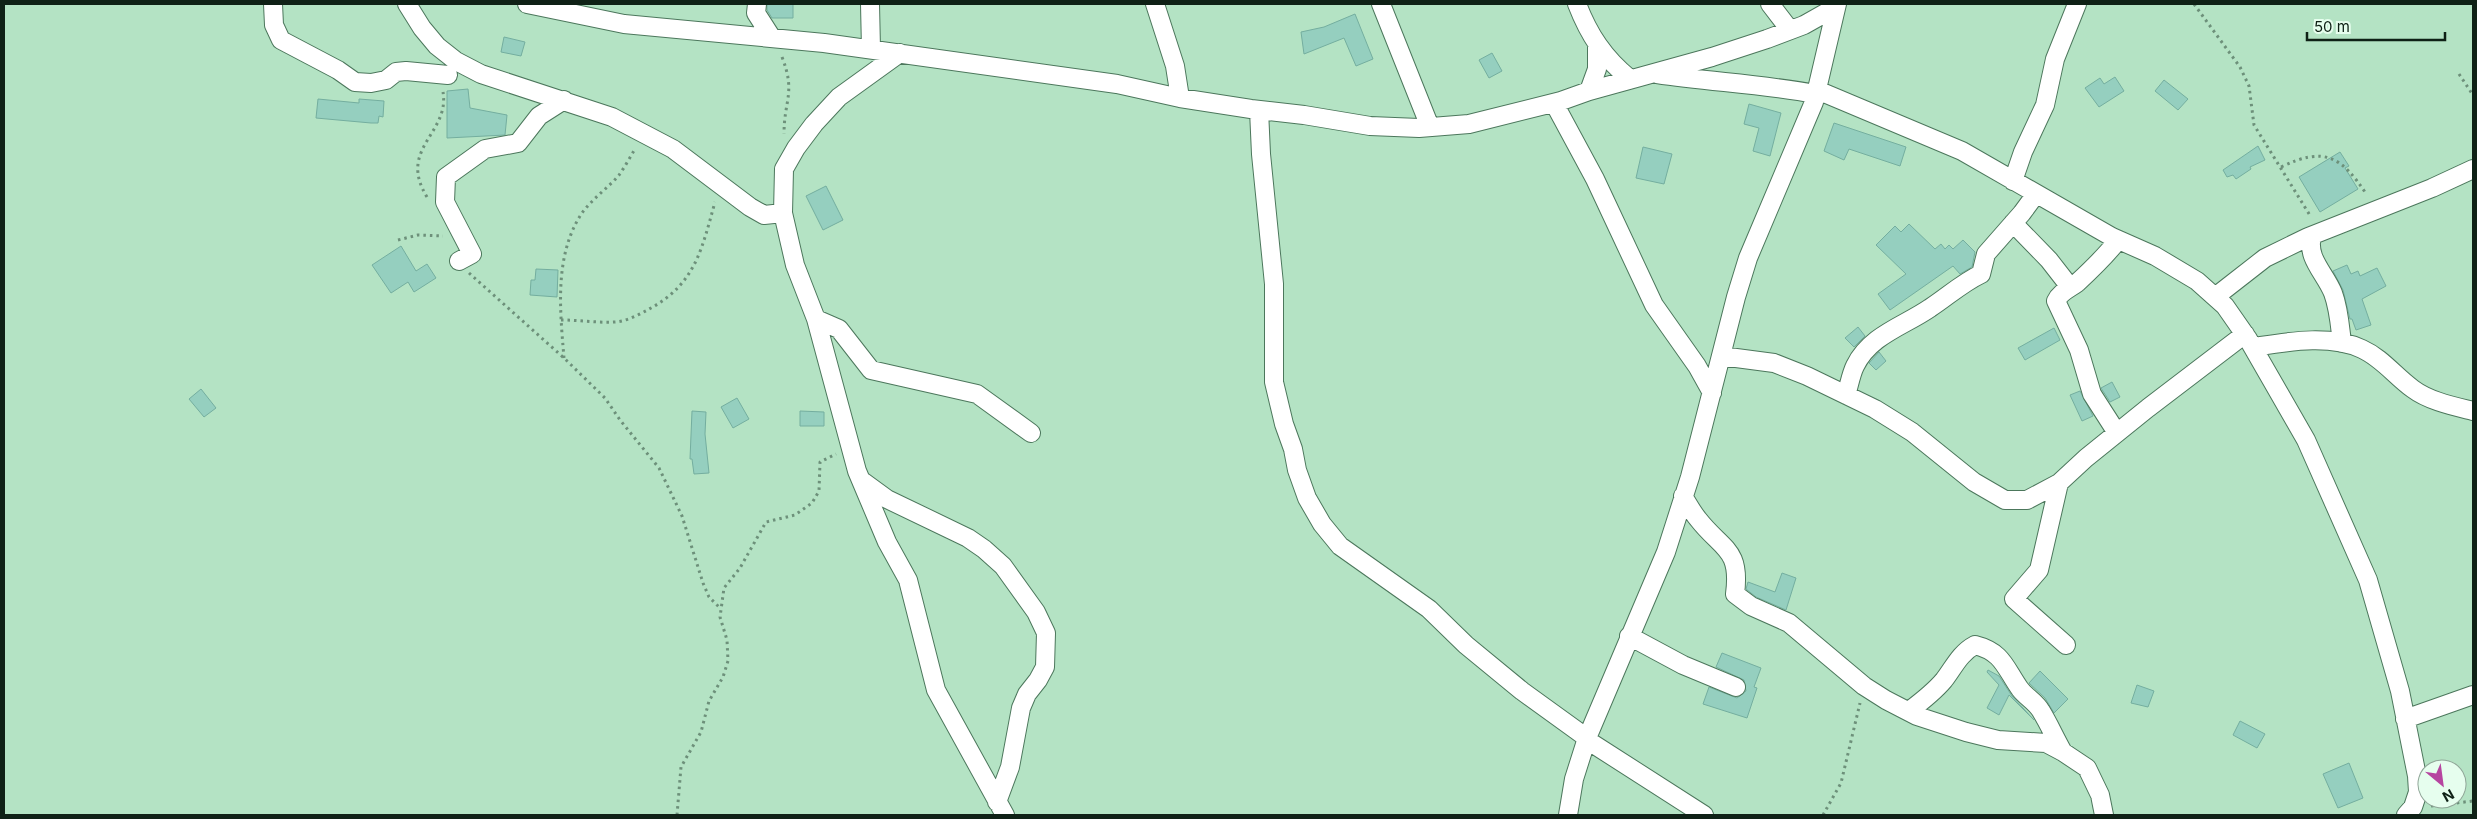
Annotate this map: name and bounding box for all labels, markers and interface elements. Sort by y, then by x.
scale bar [2307,10,2444,42]
text: 50 m [2314,17,2350,36]
north arrow [2417,759,2467,809]
text: N [2440,786,2457,806]

